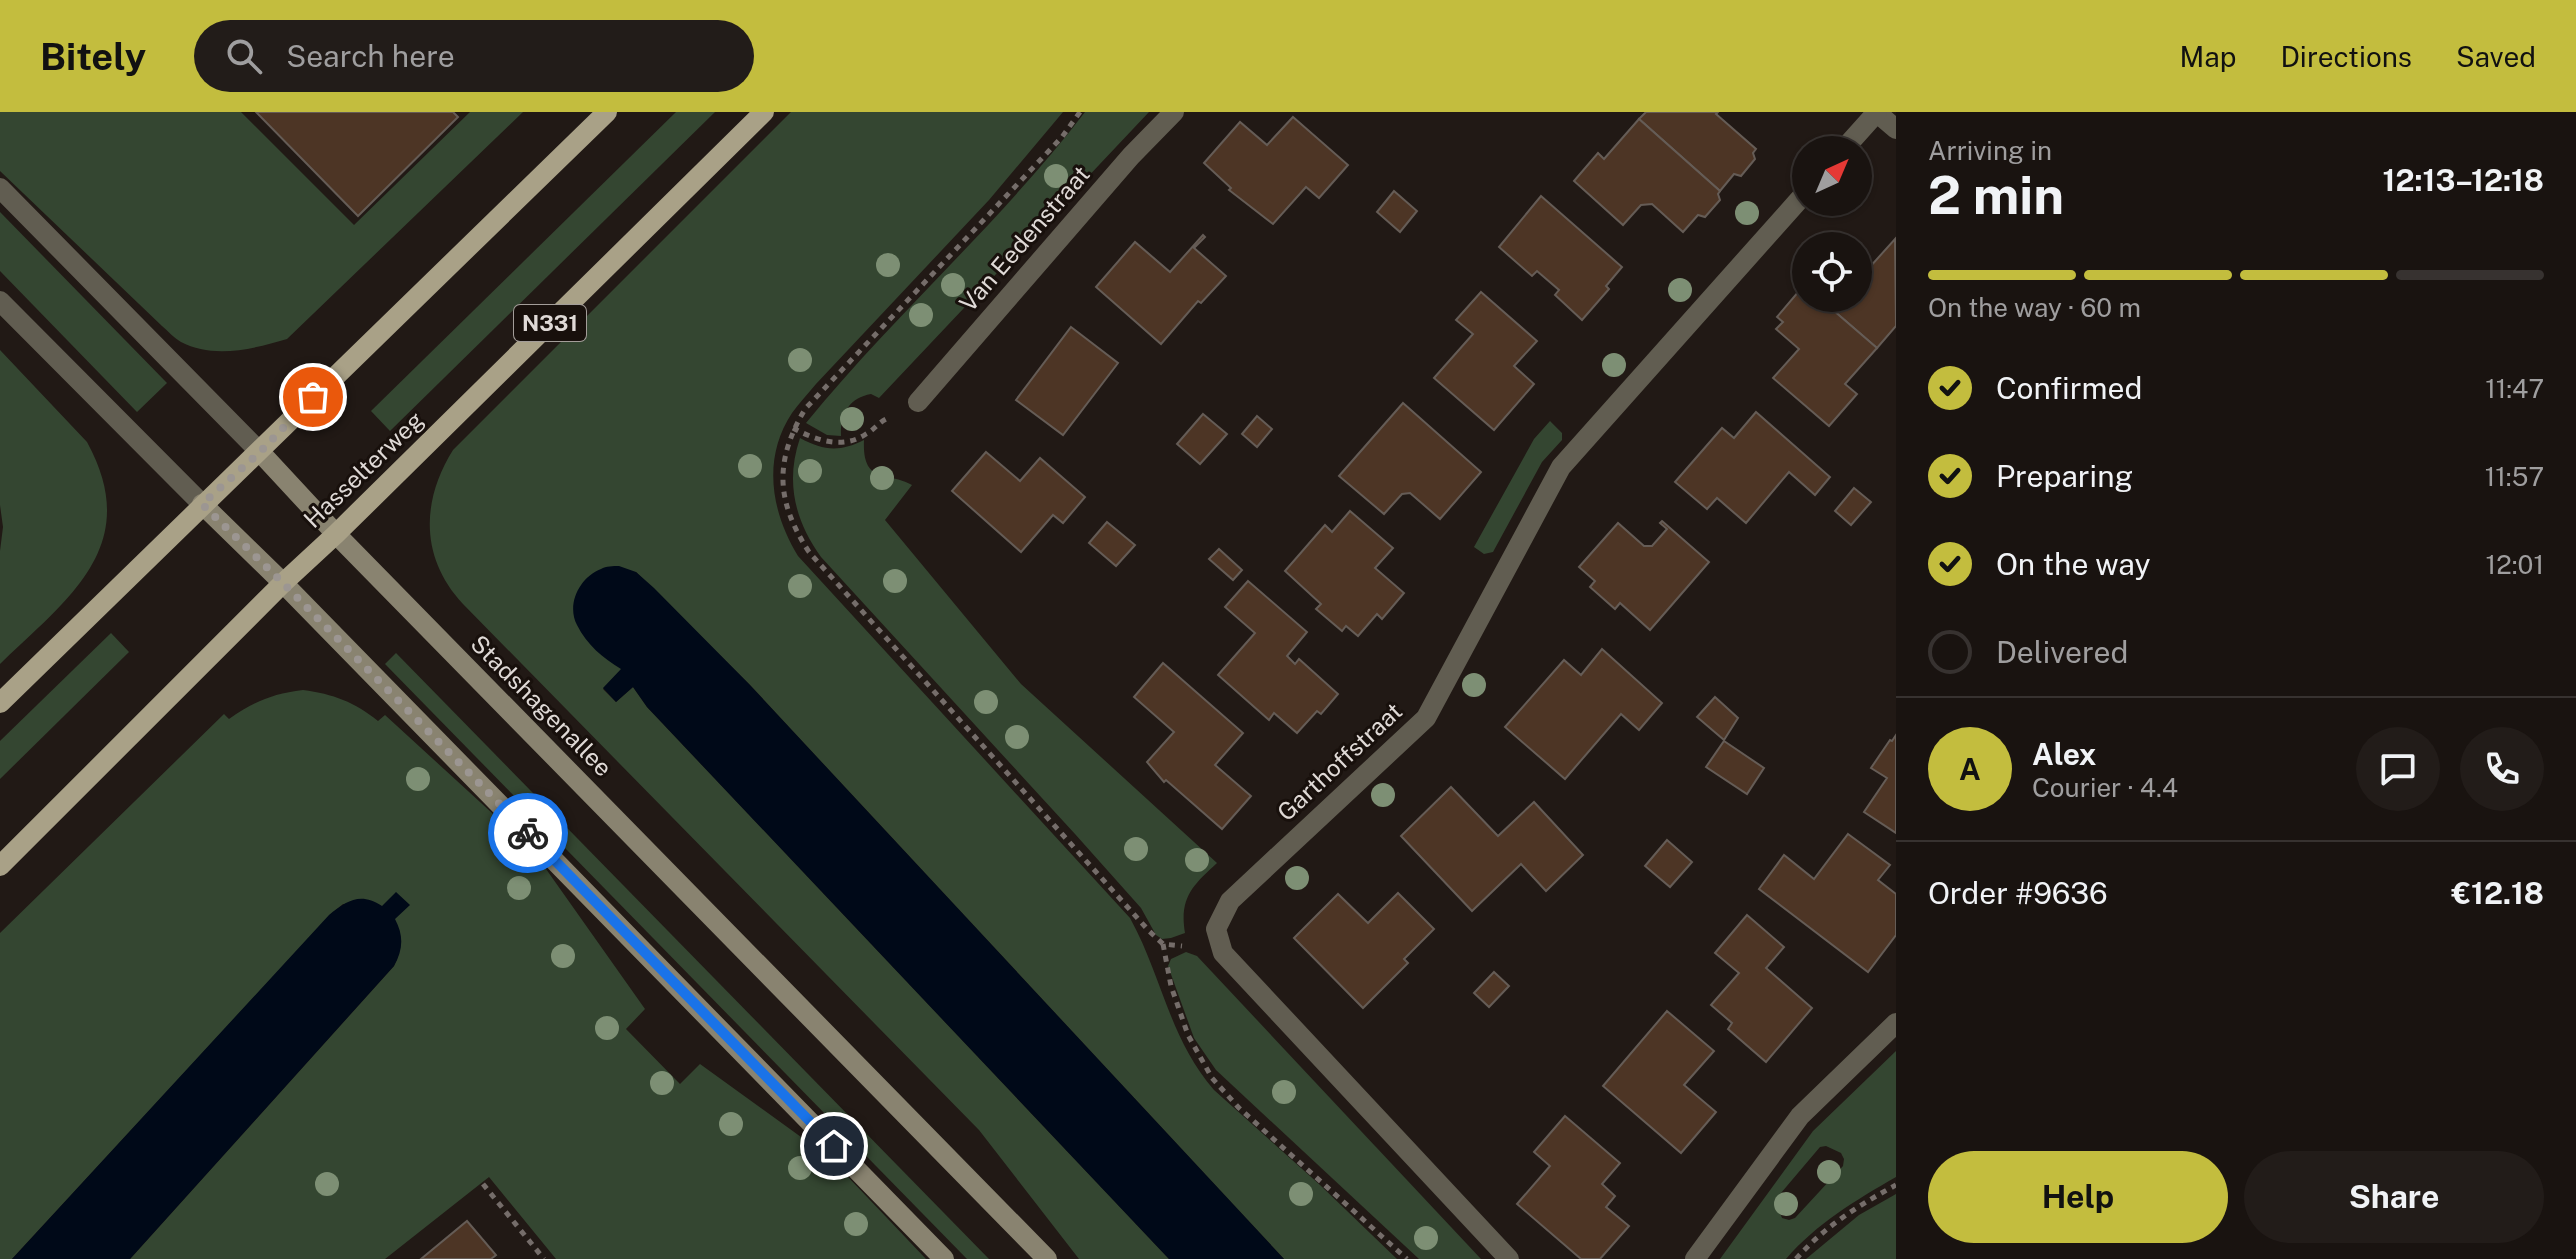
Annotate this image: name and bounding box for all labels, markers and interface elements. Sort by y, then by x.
search box [194,20,754,92]
text: Bitely [40,34,146,79]
icon: search [222,34,266,78]
text: Search here [286,38,455,74]
text: Map [2180,40,2236,73]
text: Directions [2280,40,2412,73]
text: Saved [2456,40,2536,73]
text: Arriving in [1928,135,2052,166]
north arrow [1792,136,1872,216]
map controls [1792,136,1872,312]
street label: Van Eedenstraat [953,160,1095,317]
text: 12:13–12:18 [2383,162,2544,198]
text: 2 min [1928,165,2064,226]
button: locate [1792,232,1872,312]
text: On the way · 60 m [1928,292,2141,323]
road number: N331 [514,305,586,341]
pin [279,363,347,431]
icon: check [1928,366,1972,410]
text: Confirmed [1996,370,2142,406]
text: 11:47 [2485,373,2544,404]
icon: bag [291,375,335,419]
street label: Hasselterweg [298,405,429,533]
icon: check [1928,454,1972,498]
text: Preparing [1996,458,2133,494]
text: 11:57 [2485,461,2544,492]
icon: check [1928,542,1972,586]
text: On the way [1996,546,2150,582]
text: 12:01 [2486,549,2544,580]
street label: Stadshagenallee [465,629,618,782]
text: Delivered [1996,634,2128,670]
street label: Garthoffstraat [1271,697,1407,826]
button: chat [2356,727,2440,811]
button: phone [2460,727,2544,811]
text: Alex [2032,736,2096,772]
text: A [1959,751,1981,787]
text: Courier · 4.4 [2032,772,2178,803]
courier [488,793,568,873]
icon: bike [506,811,550,855]
text: Order #9636 [1928,875,2108,911]
text: €12.18 [2452,875,2544,911]
pin [800,1112,868,1180]
icon: home [812,1124,856,1168]
button: Help [1928,1151,2228,1243]
button: Share [2244,1151,2544,1243]

